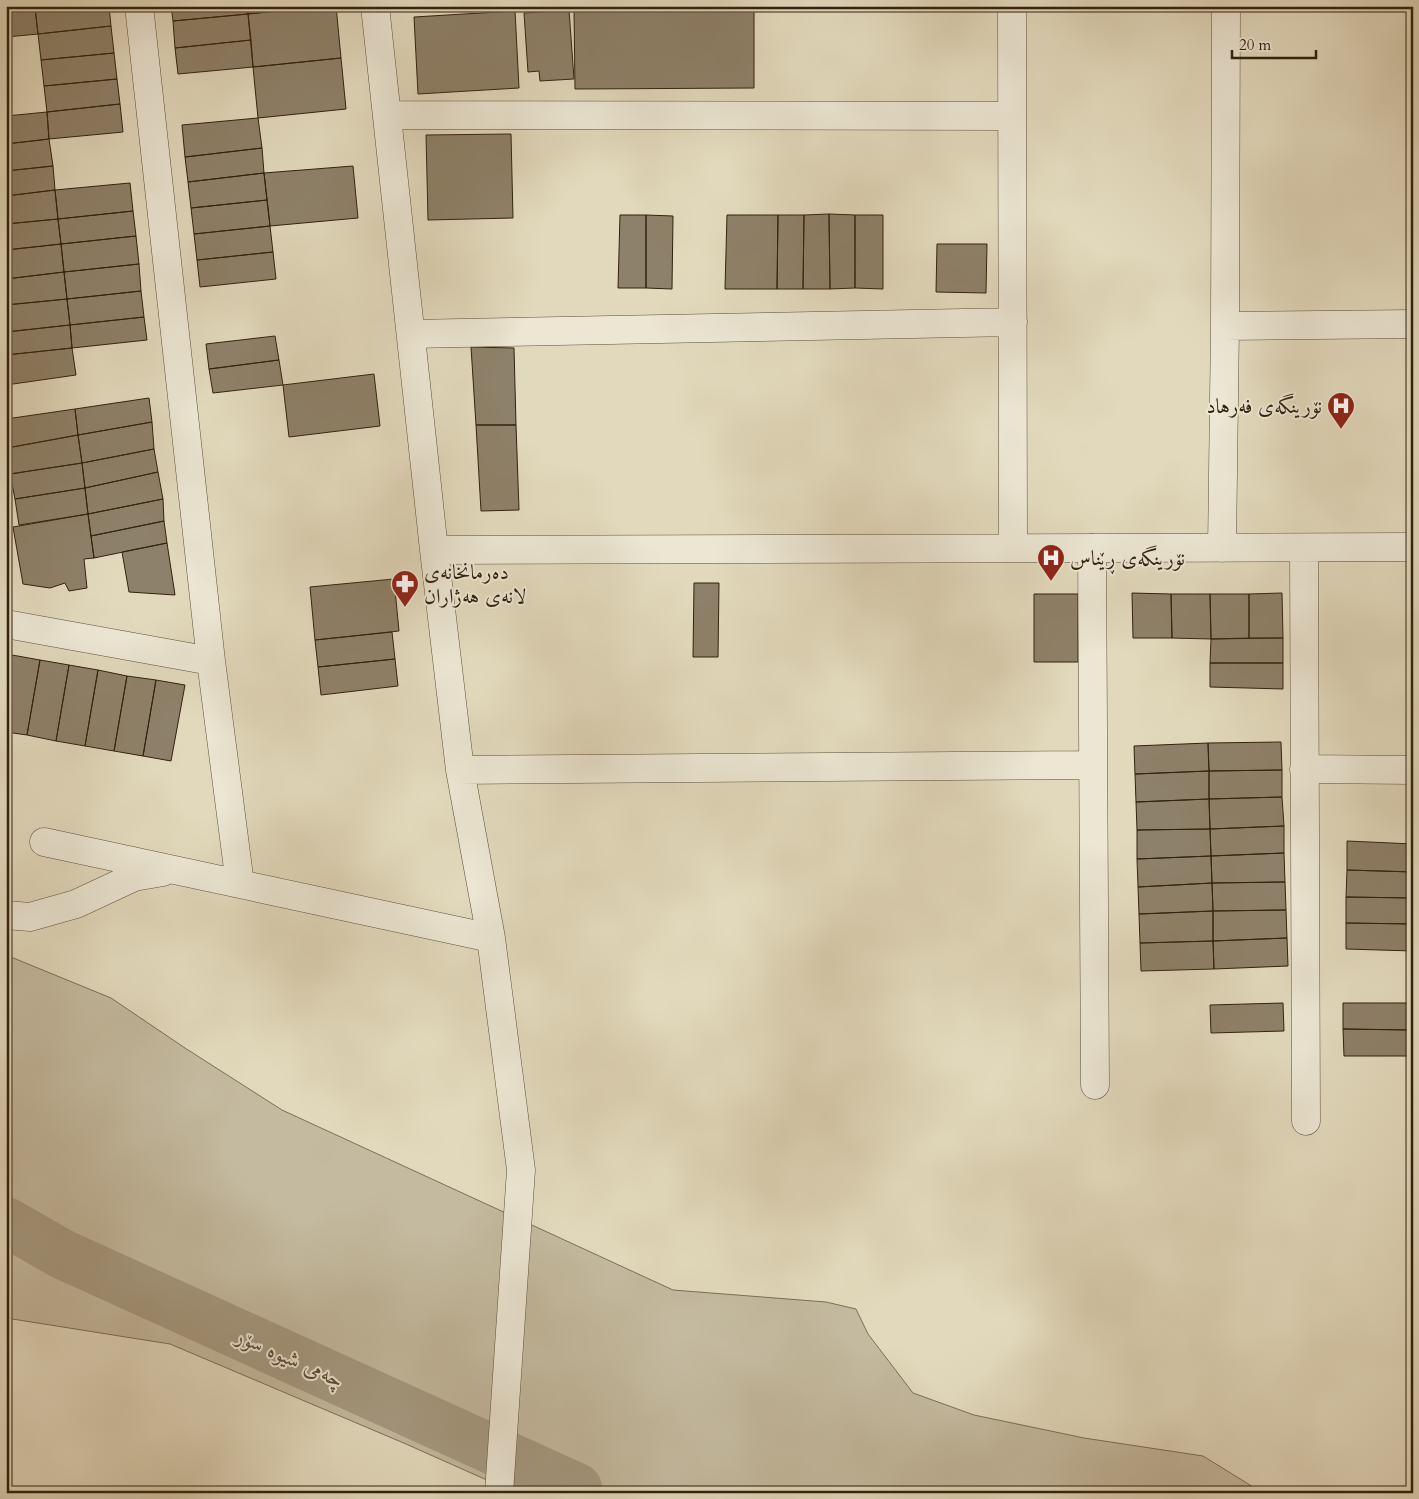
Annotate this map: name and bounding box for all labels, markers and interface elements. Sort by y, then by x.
scale bar [1232,28,1315,60]
text: 20 m [1239,35,1271,55]
hospital icon: نۆرینگەی فەرهاد [1326,391,1356,430]
place label: نۆرینگەی فەرهاد [1206,392,1322,421]
hospital icon: نۆرینگەی ڕێناس [1036,543,1066,582]
place label: نۆرینگەی ڕێناس [1070,544,1185,575]
place label: دەرمانخانەی لانەی هەژاران [424,558,526,611]
pharmacy icon: دەرمانخانەی لانەی هەژاران [390,569,420,608]
water label: چەمی شیوە سۆر [229,1320,349,1395]

